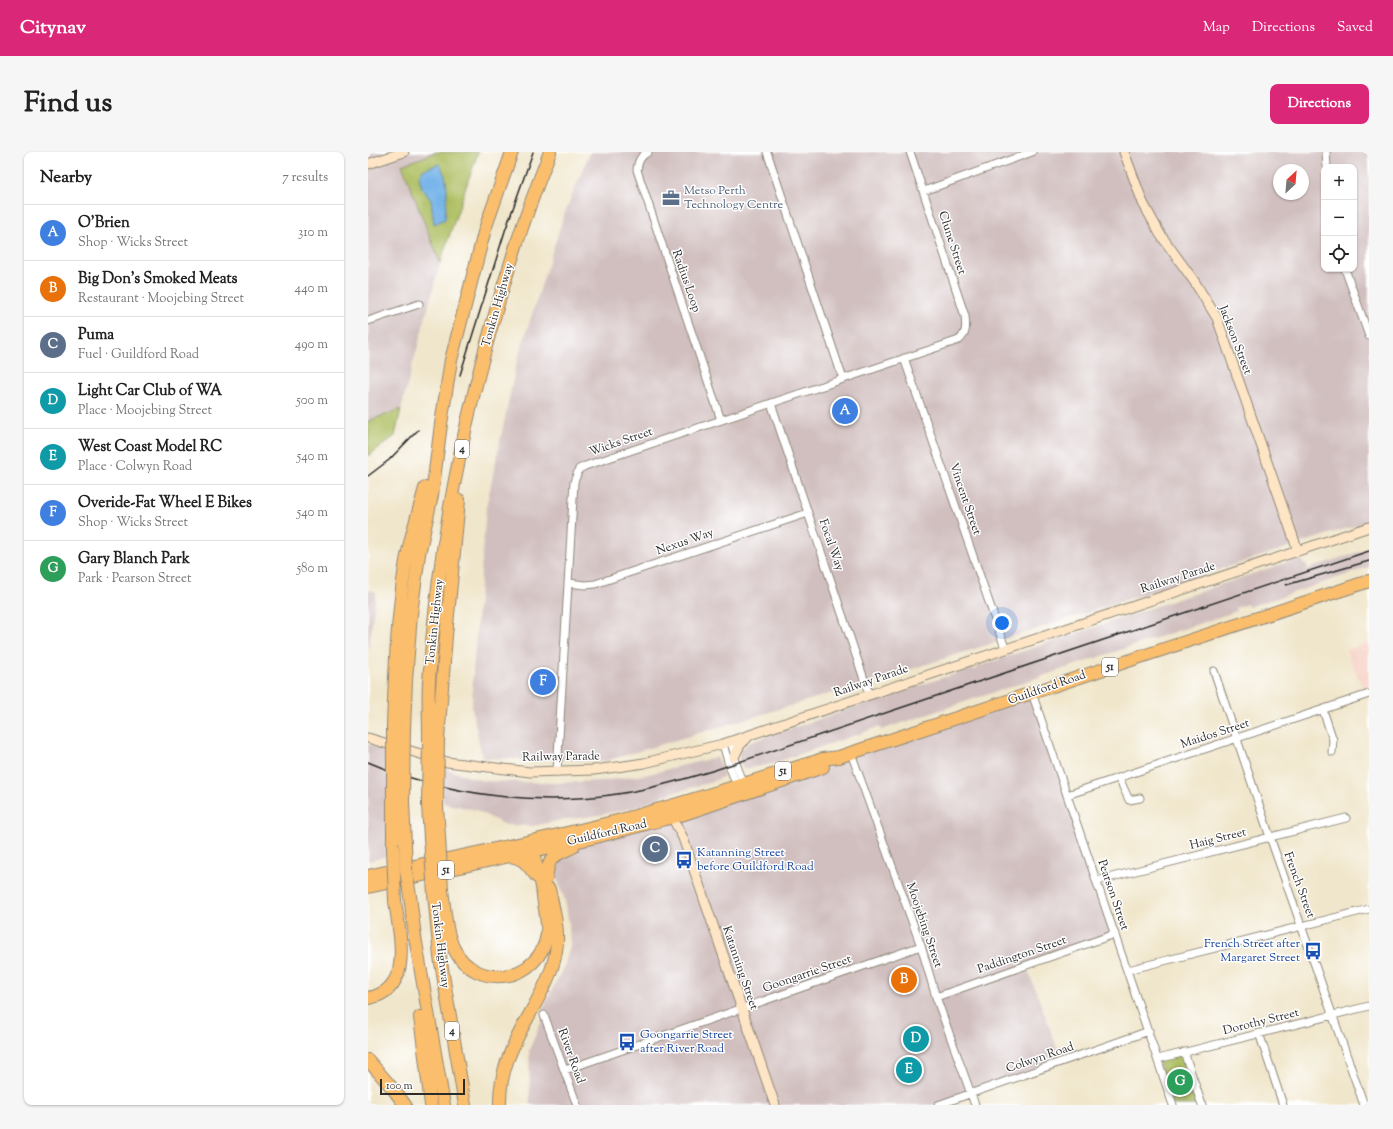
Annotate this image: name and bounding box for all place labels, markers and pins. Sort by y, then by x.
place label: Metso Perth Technology Centre [684,182,784,214]
office icon: Metso Perth Technology Centre [661,188,681,208]
pin: A [832,396,858,426]
pin: F [530,667,556,697]
pin: C [642,834,668,864]
place label: Katanning Street before Guildford Road [697,844,814,876]
bus stop icon: Katanning Street before Guildford Road [674,850,694,870]
place label: French Street after Margaret Street [1204,935,1300,967]
bus stop icon: French Street after Margaret Street [1303,941,1323,961]
pin: B [891,965,917,995]
pin: D [903,1024,929,1054]
place label: Goongarrie Street after River Road [640,1026,733,1058]
bus stop icon: Goongarrie Street after River Road [617,1032,637,1052]
pin: E [896,1055,922,1085]
pin: G [1167,1067,1193,1097]

